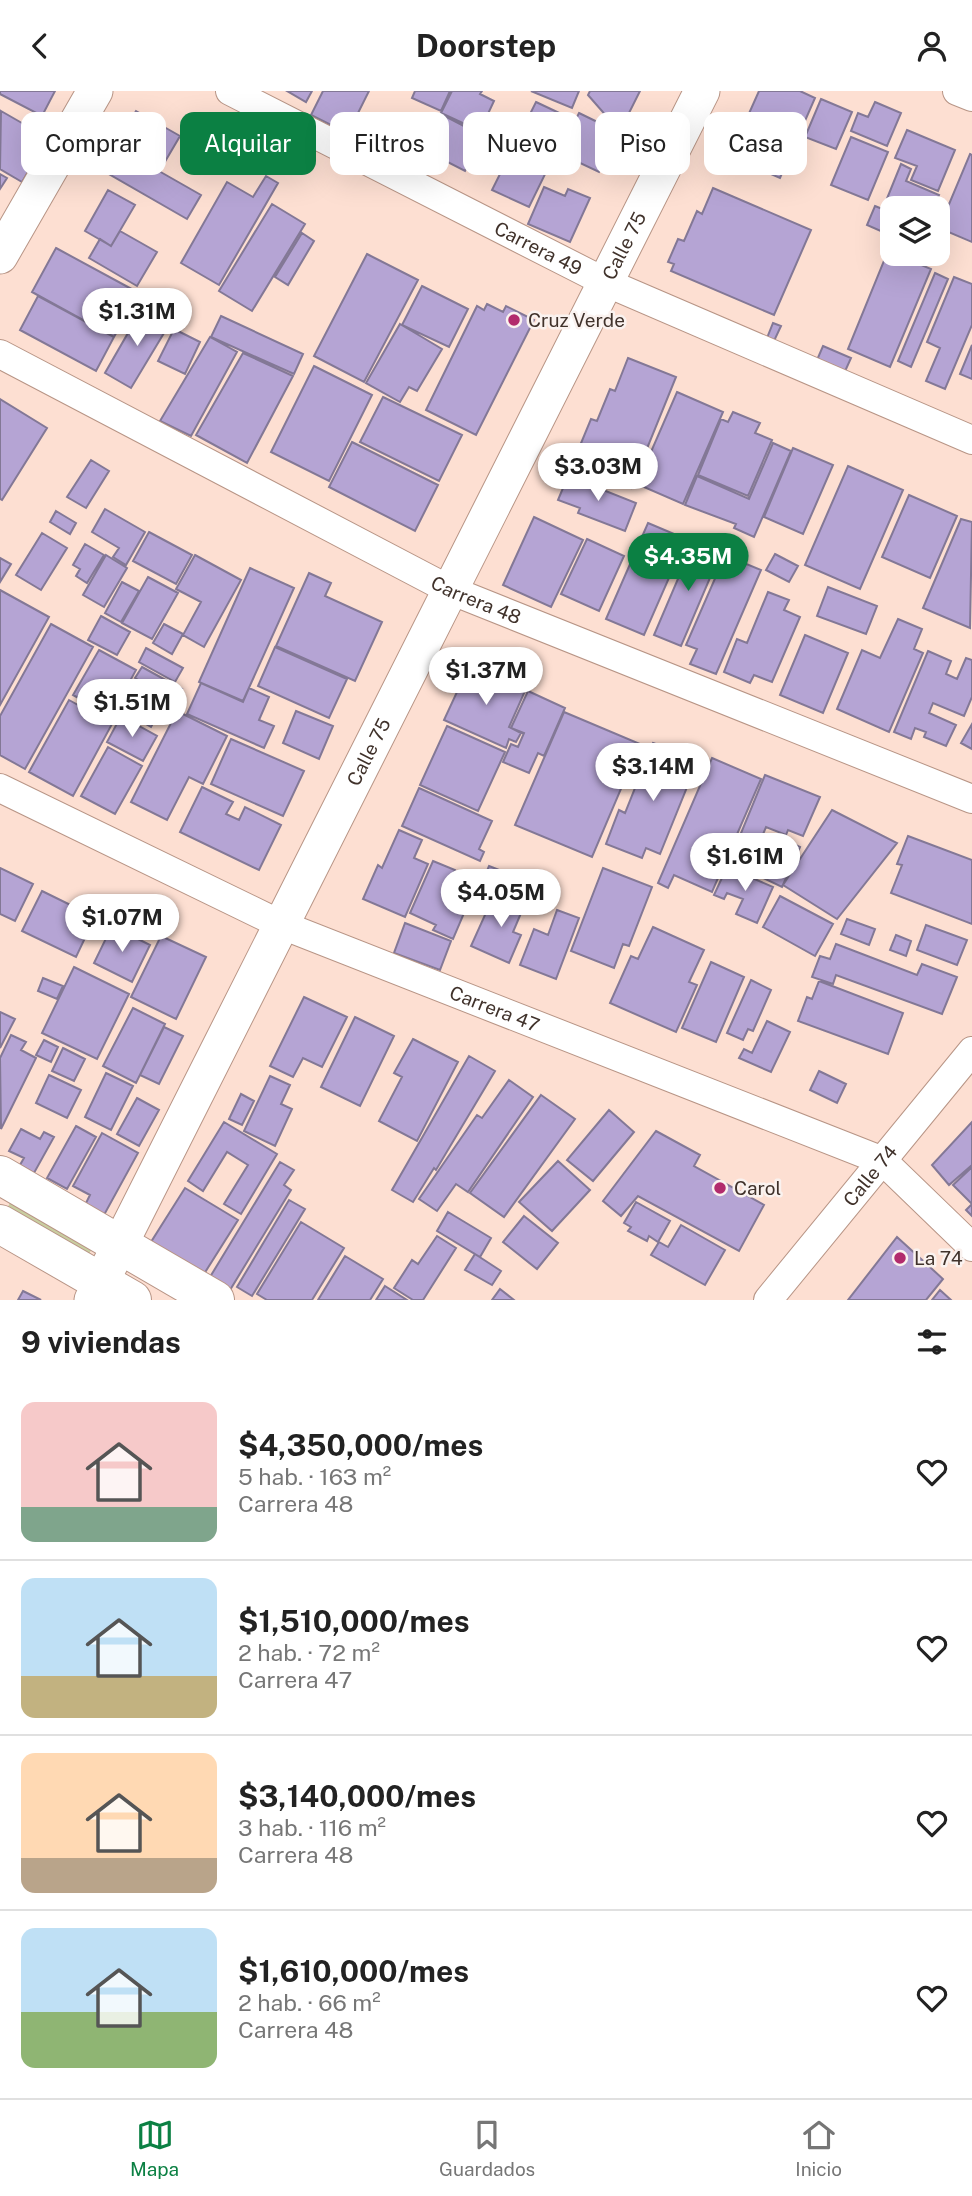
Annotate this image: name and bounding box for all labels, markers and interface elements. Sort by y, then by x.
icon: back [21,27,59,65]
text: Doorstep [416,27,556,64]
icon: person [913,27,951,65]
chip: Comprar [21,112,166,175]
chip: Alquilar [180,112,316,175]
chip: Filtros [330,112,449,175]
chip: Nuevo [463,112,581,175]
chip: Piso [595,112,690,175]
chip: Casa [704,112,807,175]
map controls [880,196,950,266]
button: layers [880,196,950,266]
street label: Calle 75 [598,208,650,283]
street label: Carrera 49 [491,217,586,279]
pin: $1.31M [80,289,194,348]
text: $1.31M [98,297,176,324]
place label: Cruz Verde [528,309,625,331]
marker: Cruz Verde [506,312,522,328]
pin: $3.03M [541,443,655,503]
text: $3.03M [554,452,642,479]
pin: $4.35M [631,533,745,593]
text: $4.35M [644,542,732,569]
street label: Carrera 48 [427,571,524,628]
pin: $1.37M [429,647,543,707]
text: $1.37M [445,656,527,683]
pin: $1.51M [75,679,189,739]
text: $1.51M [93,688,171,715]
street label: Calle 75 [342,714,395,789]
pin: $3.14M [596,743,710,803]
text: $3.14M [611,752,695,779]
pin: $1.61M [688,833,802,893]
text: $1.61M [706,842,784,869]
pin: $4.05M [444,869,558,929]
text: $4.05M [457,878,545,905]
pin: $1.07M [65,895,179,954]
text: $1.07M [81,903,163,930]
street label: Carrera 47 [447,981,543,1036]
street label: Calle 74 [839,1140,902,1210]
place label: Carol [734,1177,781,1199]
marker: Carol [712,1180,728,1196]
place label: La 74 [914,1247,963,1269]
marker: La 74 [892,1250,908,1266]
icon: filters [913,1323,951,1361]
text: 9 viviendas [21,1324,181,1360]
text: $4,350,000/mes [238,1427,483,1463]
icon: home [77,1430,161,1514]
icon: heart [913,1453,951,1491]
text: 5 hab. · 163 m² [238,1463,391,1490]
text: Carrera 48 [238,1490,353,1517]
text: $1,510,000/mes [238,1603,469,1639]
icon: home [77,1606,161,1690]
icon: heart [913,1629,951,1667]
text: 2 hab. · 72 m² [238,1639,380,1666]
text: Carrera 47 [238,1666,352,1693]
text: $3,140,000/mes [238,1778,476,1814]
icon: home [77,1781,161,1865]
icon: heart [913,1804,951,1842]
text: 3 hab. · 116 m² [238,1814,386,1841]
text: Carrera 48 [238,1841,353,1868]
text: $1,610,000/mes [238,1953,469,1989]
icon: home [77,1956,161,2040]
icon: heart [913,1979,951,2017]
text: 2 hab. · 66 m² [238,1989,381,2016]
text: Carrera 48 [238,2016,353,2043]
tab: Mapa [130,2116,179,2180]
tab: Guardados [439,2116,535,2180]
tab: Inicio [795,2116,842,2180]

